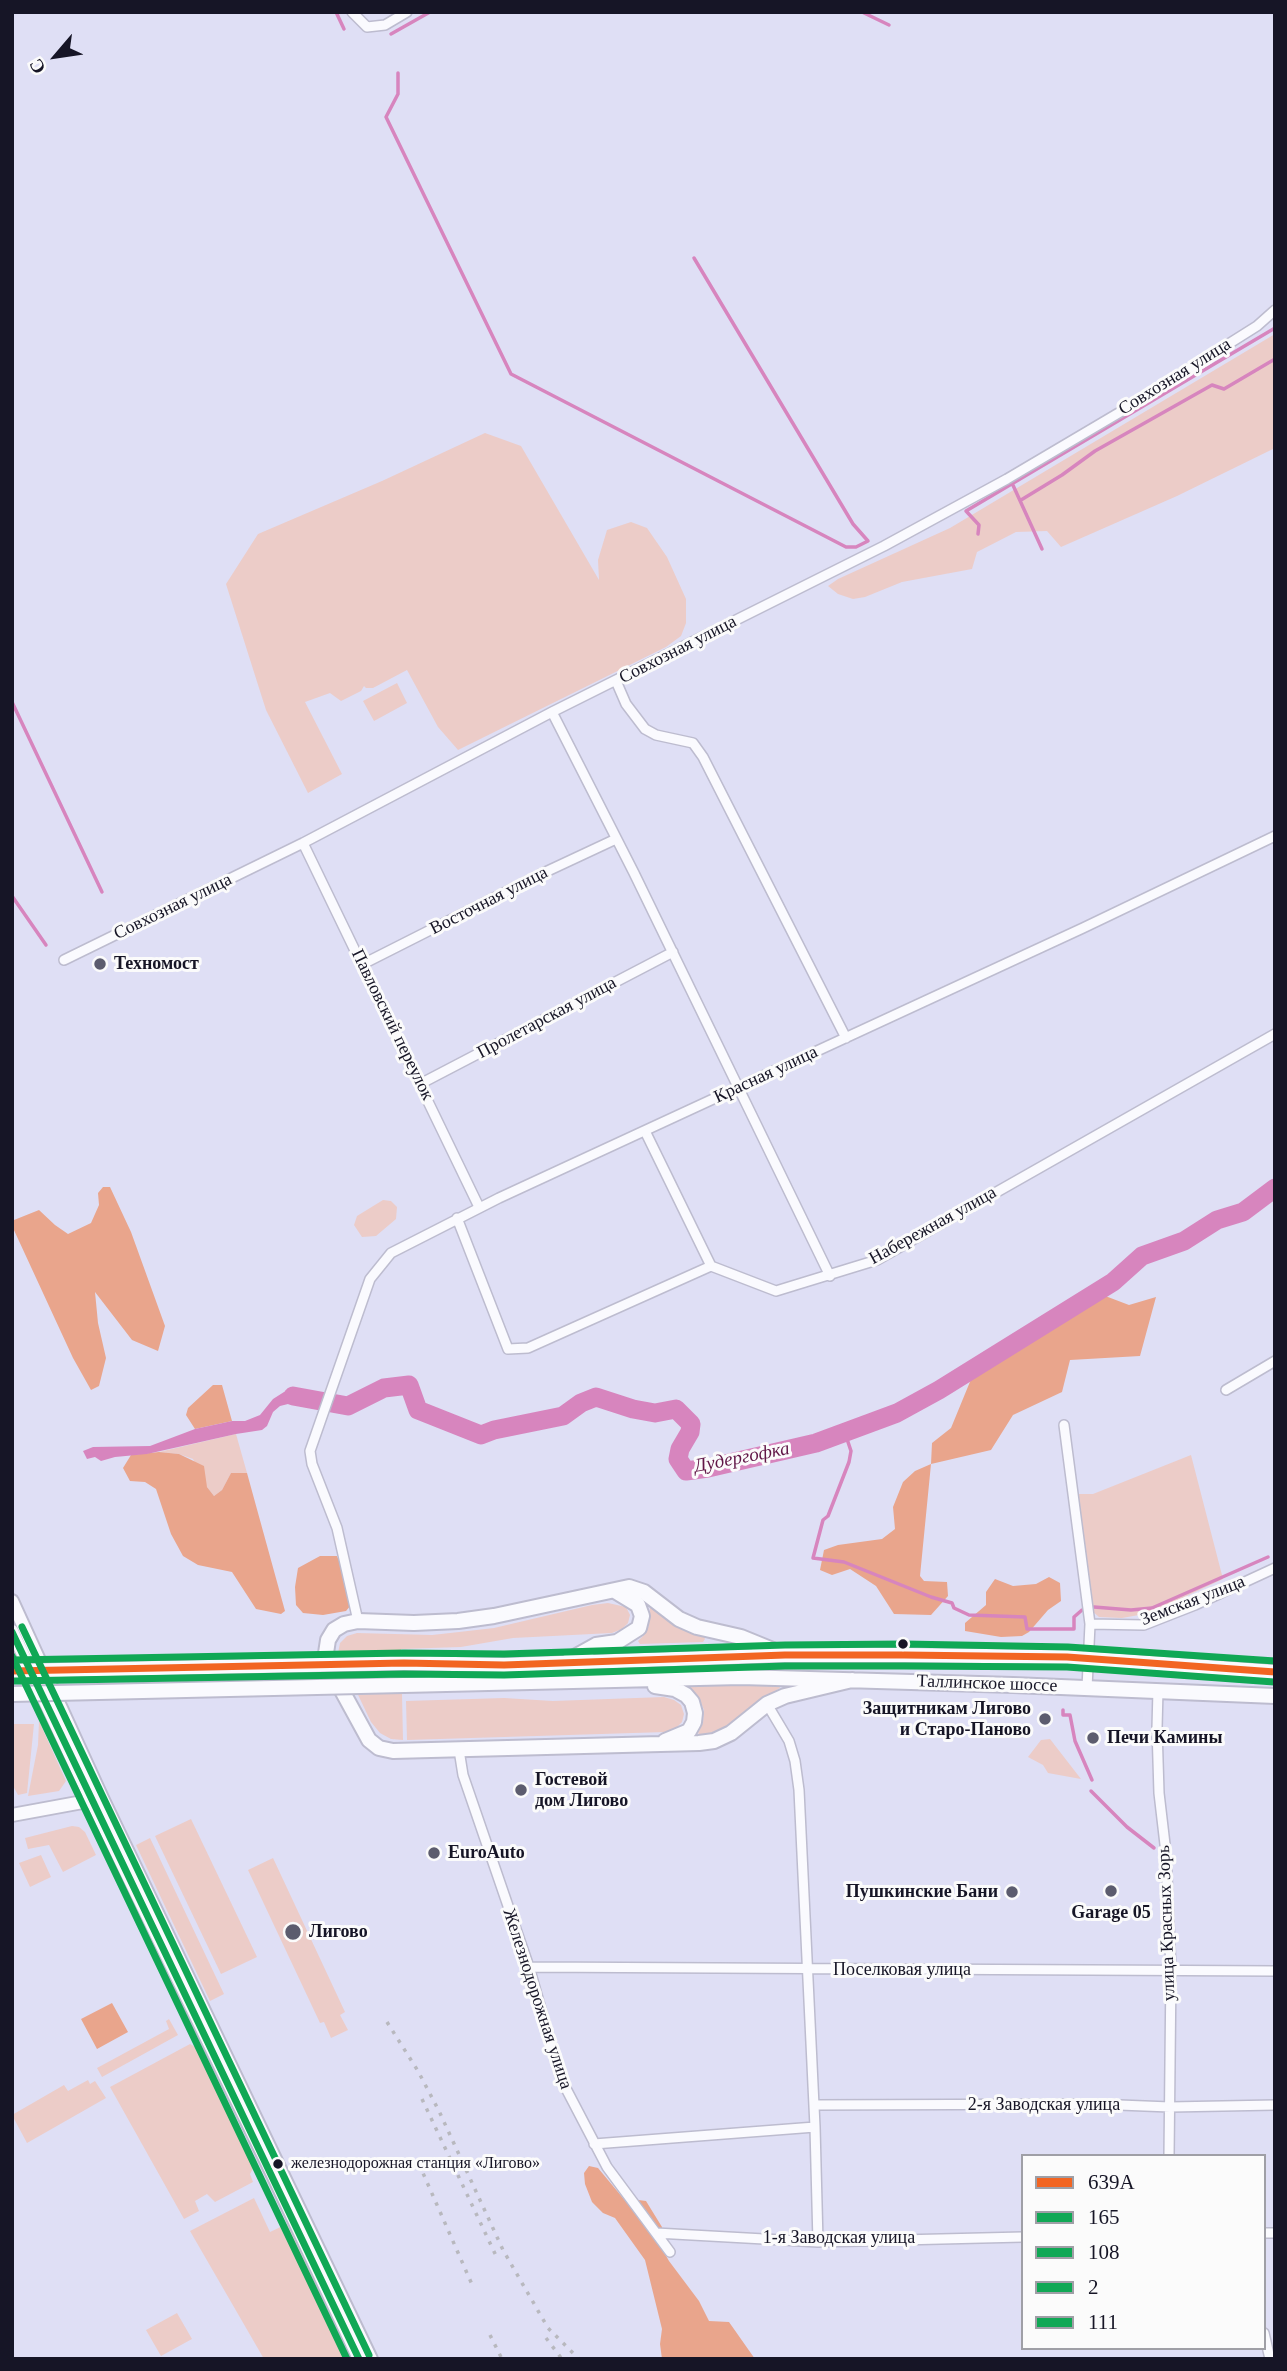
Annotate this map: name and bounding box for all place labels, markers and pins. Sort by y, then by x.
place label: Техномост [114,953,199,975]
marker: Техномост [92,956,108,972]
unlabelled marker [896,1637,910,1651]
place label: Защитникам Лигово и Старо-Паново [863,1698,1031,1740]
marker: Защитникам Лигово и Старо-Паново [1037,1711,1053,1727]
place label: Печи Камины [1107,1727,1222,1749]
marker: Печи Камины [1085,1730,1101,1746]
place label: Гостевой дом Лигово [535,1769,628,1812]
marker: Гостевой дом Лигово [513,1782,529,1798]
place label: EuroAuto [448,1842,525,1864]
marker: EuroAuto [426,1845,442,1861]
place label: Пушкинские Бани [846,1881,998,1903]
marker: Garage 05 [1103,1883,1119,1899]
marker: Пушкинские Бани [1004,1884,1020,1900]
place label: Garage 05 [1071,1902,1151,1924]
place label: Лигово [309,1921,368,1943]
marker: Лигово [283,1922,303,1942]
place label: железнодорожная станция «Лигово» [291,2154,540,2174]
marker: железнодорожная станция «Лигово» [271,2157,285,2171]

